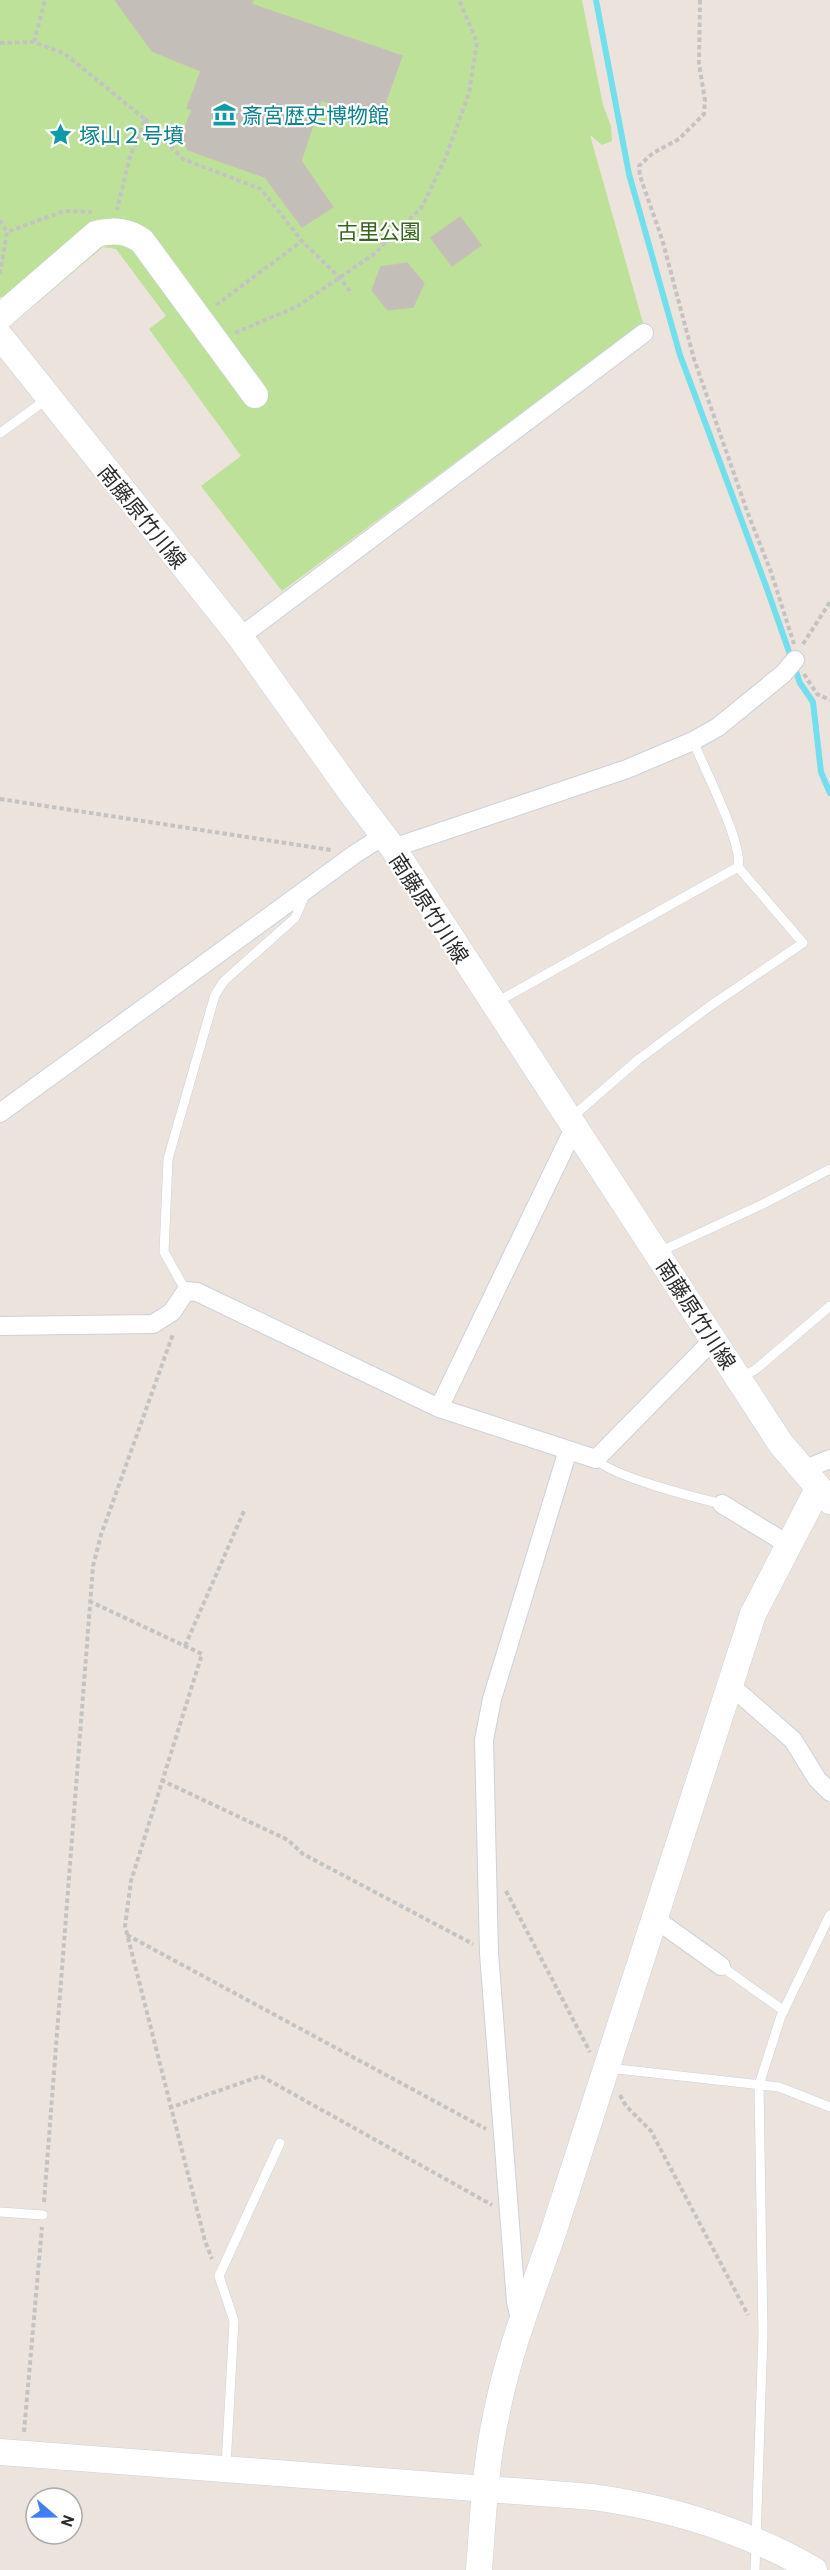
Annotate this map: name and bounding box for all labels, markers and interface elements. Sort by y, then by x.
museum icon: 斎宮歴史博物館 [211,101,237,127]
place label: 斎宮歴史博物館 [242,102,389,127]
place icon: 塚山２号墳 [48,121,74,147]
place label: 塚山２号墳 [79,122,184,147]
park label: 古里公園 [337,218,421,243]
street label: 南藤原竹川線 [94,459,192,573]
street label: 南藤原竹川線 [385,848,475,968]
street label: 南藤原竹川線 [652,1254,742,1374]
north arrow [24,2486,84,2546]
text: N [58,2513,79,2530]

